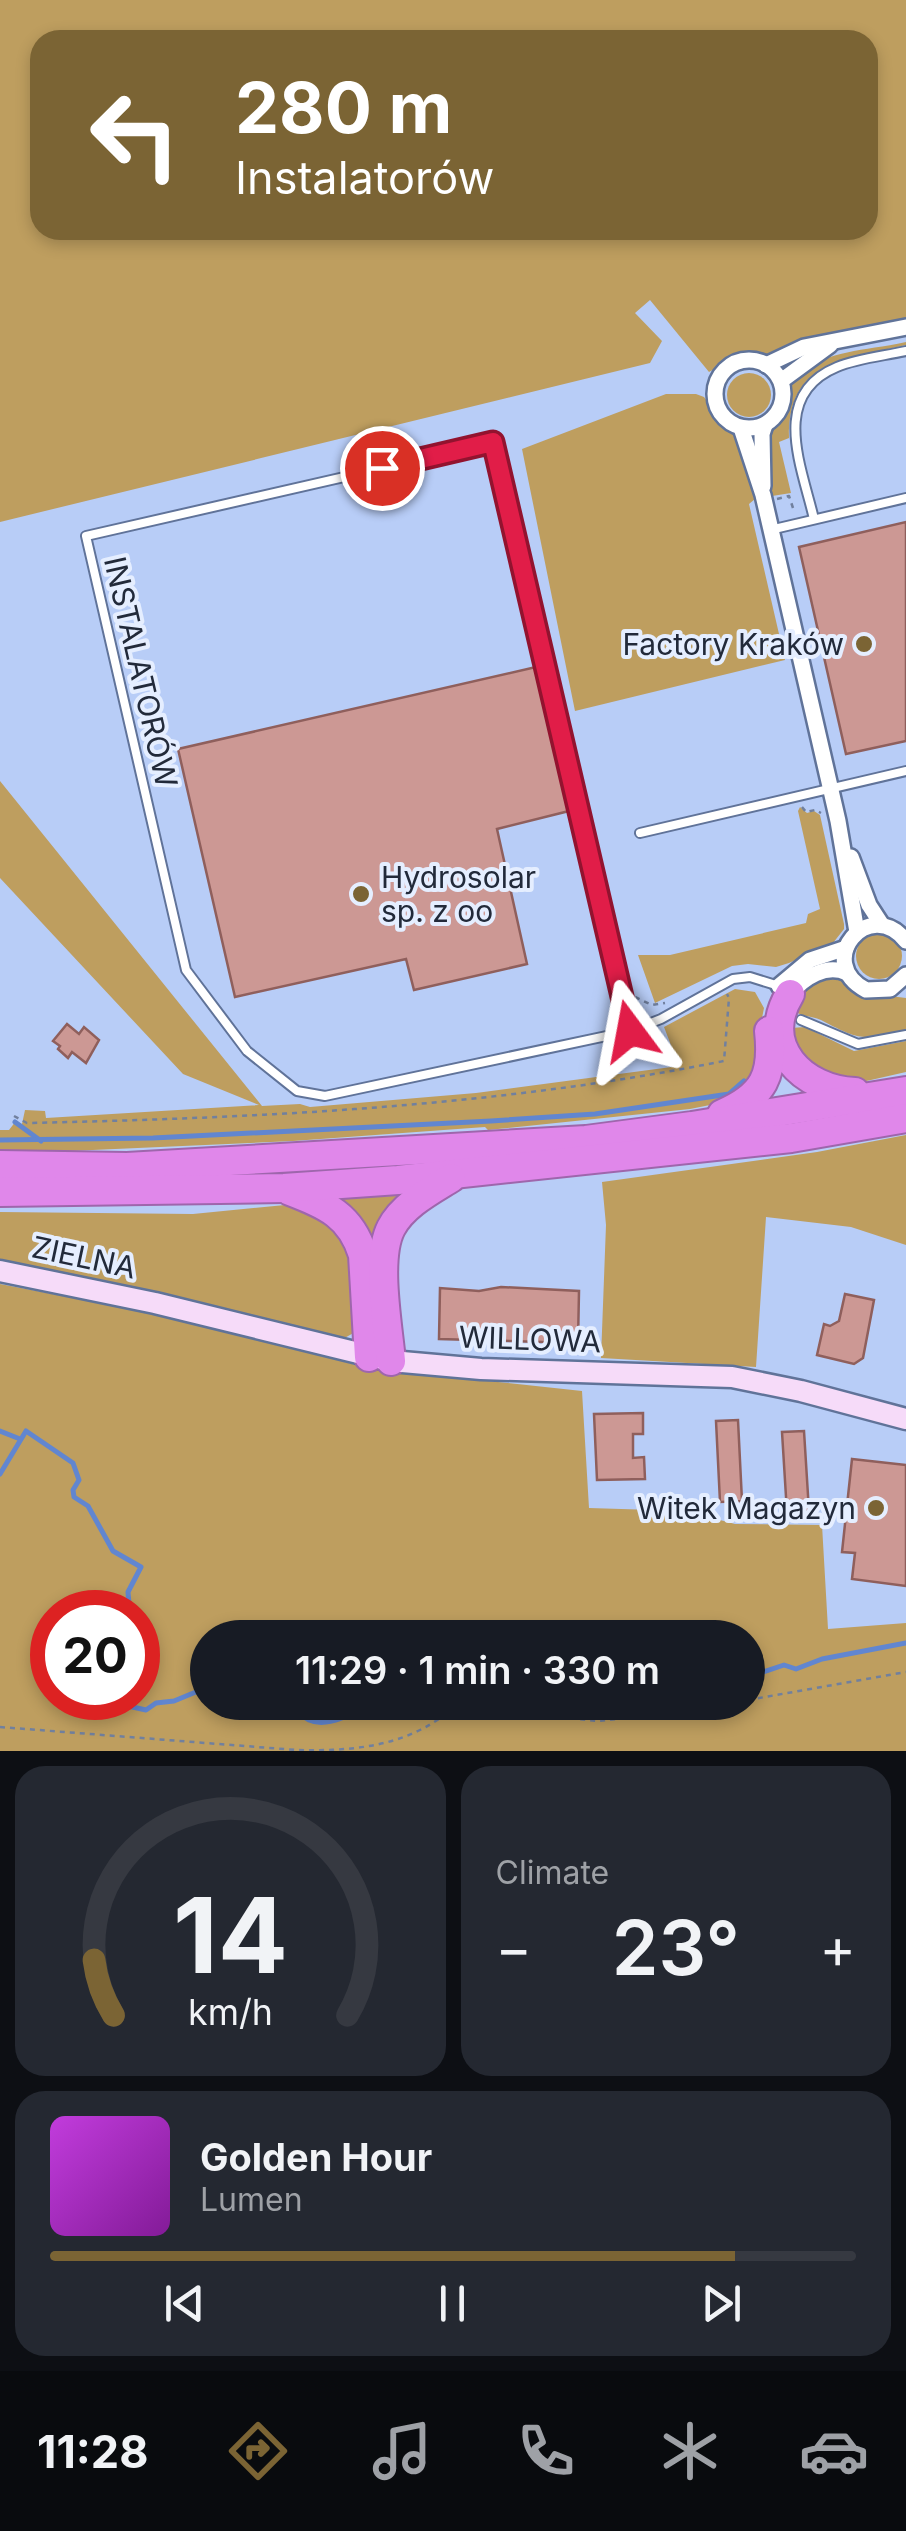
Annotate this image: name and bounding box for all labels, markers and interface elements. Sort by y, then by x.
text: 280 m [235,65,452,150]
icon: left [70,70,200,200]
text: Instalatorów [235,150,494,205]
pin [340,426,425,511]
icon: arrive [355,441,410,496]
street label: INSTALATORÓW [97,553,185,791]
place label: Factory Kraków [622,626,844,662]
marker: Factory Kraków [853,633,875,655]
place label: Hydrosolar sp. z oo [381,859,536,929]
marker: Hydrosolar sp. z oo [350,883,372,905]
position arrow [578,979,682,1083]
street label: ZIELNA [29,1228,139,1286]
street label: WILLOWA [458,1319,602,1359]
place label: Witek Magazyn [637,1490,856,1526]
marker: Witek Magazyn [865,1497,887,1519]
speed limit sign: 20 [30,1590,160,1720]
text: 11:29 · 1 min · 330 m [295,1647,660,1693]
text: Climate [496,1853,609,1892]
text: 14 [173,1872,288,1998]
text: 23° [612,1902,740,1993]
text: − [496,1915,532,1981]
text: + [820,1915,856,1981]
text: km/h [188,1990,273,2034]
text: Golden Hour [200,2134,432,2180]
text: Lumen [200,2180,303,2219]
icon: previous [157,2276,212,2331]
icon: pause [425,2276,480,2331]
icon: next [694,2276,749,2331]
icon: directions [223,2416,293,2486]
icon: music [367,2416,437,2486]
icon: phone [511,2416,581,2486]
icon: climate [655,2416,725,2486]
icon: car [799,2416,869,2486]
text: 11:28 [37,2424,149,2479]

